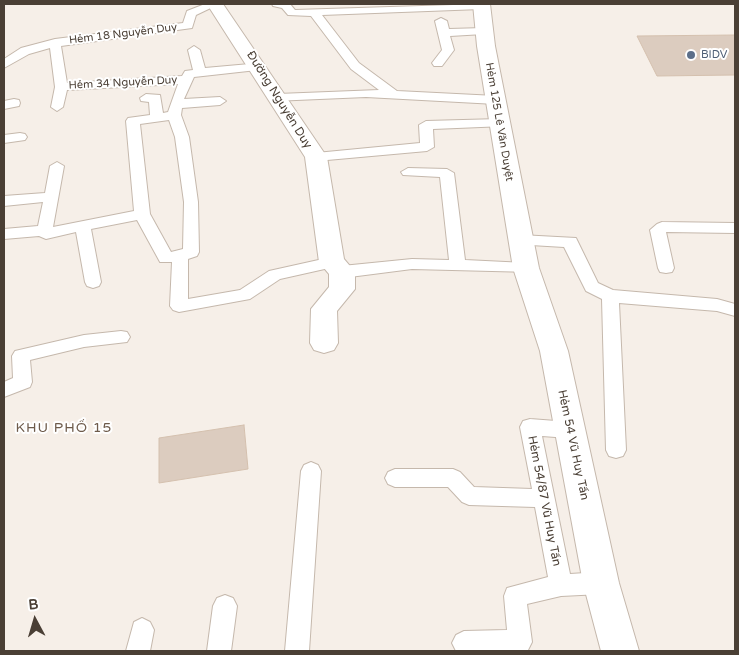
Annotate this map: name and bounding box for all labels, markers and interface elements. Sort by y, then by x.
street label: Hẻm 18 Nguyễn Duy [68,21,178,47]
place label: BIDV [701,48,727,62]
street label: Đường Nguyễn Duy [243,49,315,151]
marker: BIDV [685,49,697,61]
street label: Hẻm 125 Lê Văn Duyệt [482,62,516,182]
street label: Hẻm 34 Nguyễn Duy [68,74,178,92]
street label: Hẻm 54 Vũ Huy Tấn [554,389,592,501]
district label: KHU PHỐ 15 [14,420,114,436]
street label: Hẻm 54/87 Vũ Huy Tấn [524,435,564,567]
north arrow [10,595,60,645]
text: B [28,596,39,614]

